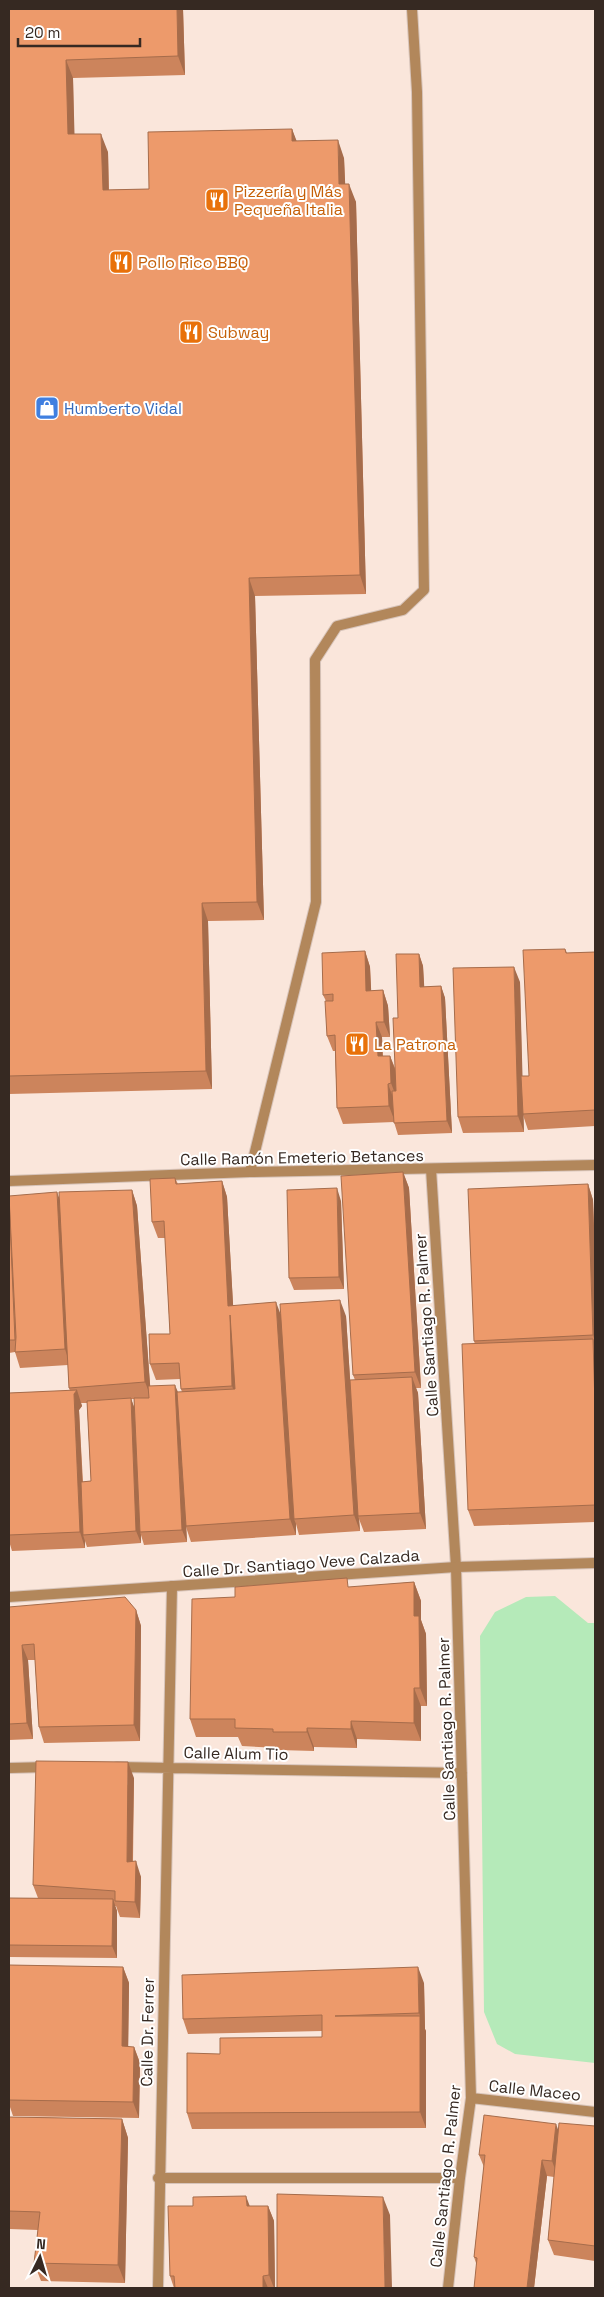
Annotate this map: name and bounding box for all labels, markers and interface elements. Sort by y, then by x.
scale bar [18,15,140,47]
text: 20 m [25,23,60,42]
place label: Pizzería y Más Pequeña Italia [234,181,343,220]
restaurant icon: Pizzería y Más Pequeña Italia [204,187,230,213]
restaurant icon: Pollo Rico BBQ [108,249,134,275]
place label: Pollo Rico BBQ [138,252,249,273]
restaurant icon: Subway [178,319,204,345]
place label: Subway [208,322,269,343]
shop icon: Humberto Vidal [34,395,60,421]
place label: Humberto Vidal [64,398,182,419]
restaurant icon: La Patrona [344,1031,370,1057]
place label: La Patrona [374,1034,456,1055]
street label: Calle Ramón Emeterio Betances [180,1145,424,1170]
street label: Calle Santiago R. Palmer [410,1233,443,1417]
street label: Calle Dr. Santiago Veve Calzada [182,1545,420,1582]
street label: Calle Santiago R. Palmer [433,1637,460,1821]
street label: Calle Alum Tio [183,1742,289,1765]
street label: Calle Dr. Ferrer [136,1977,159,2087]
street label: Calle Maceo [488,2075,582,2106]
street label: Calle Santiago R. Palmer [425,2084,466,2268]
north arrow [15,2232,65,2282]
text: N [36,2235,47,2253]

